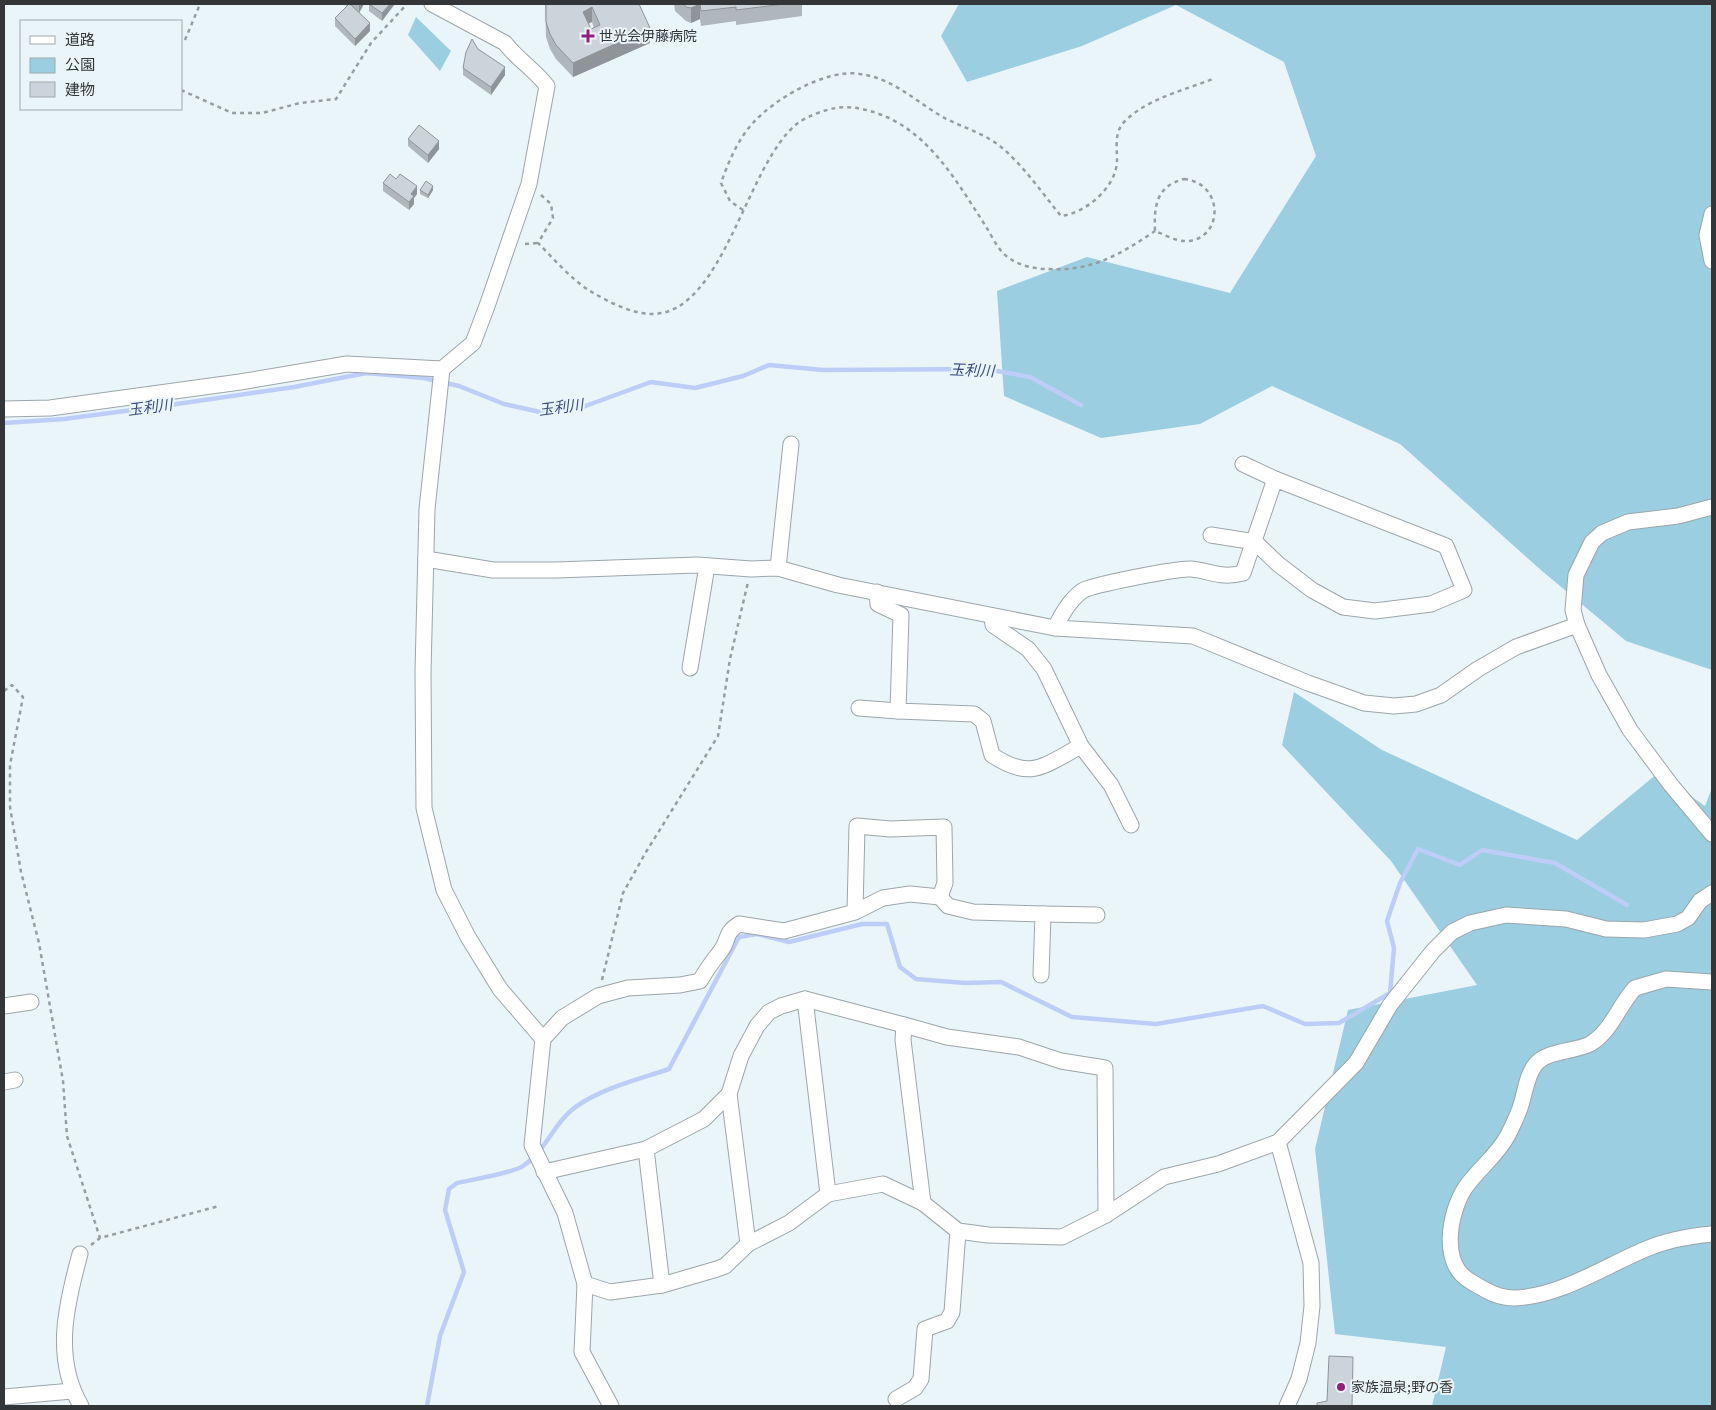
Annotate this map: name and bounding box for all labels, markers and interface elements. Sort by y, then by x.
legend [20,20,182,110]
place label: 世光会伊藤病院 [599,26,697,46]
text: 道路 [65,29,95,50]
marker: 世光会伊藤病院 [581,29,595,43]
text: 公園 [65,54,95,75]
text: 建物 [65,79,95,100]
water label: 玉利川 [949,359,997,381]
water label: 玉利川 [126,394,176,420]
water label: 玉利川 [537,394,587,420]
place label: 家族温泉;野の香 [1351,1377,1453,1397]
marker: 家族温泉;野の香 [1335,1381,1347,1393]

